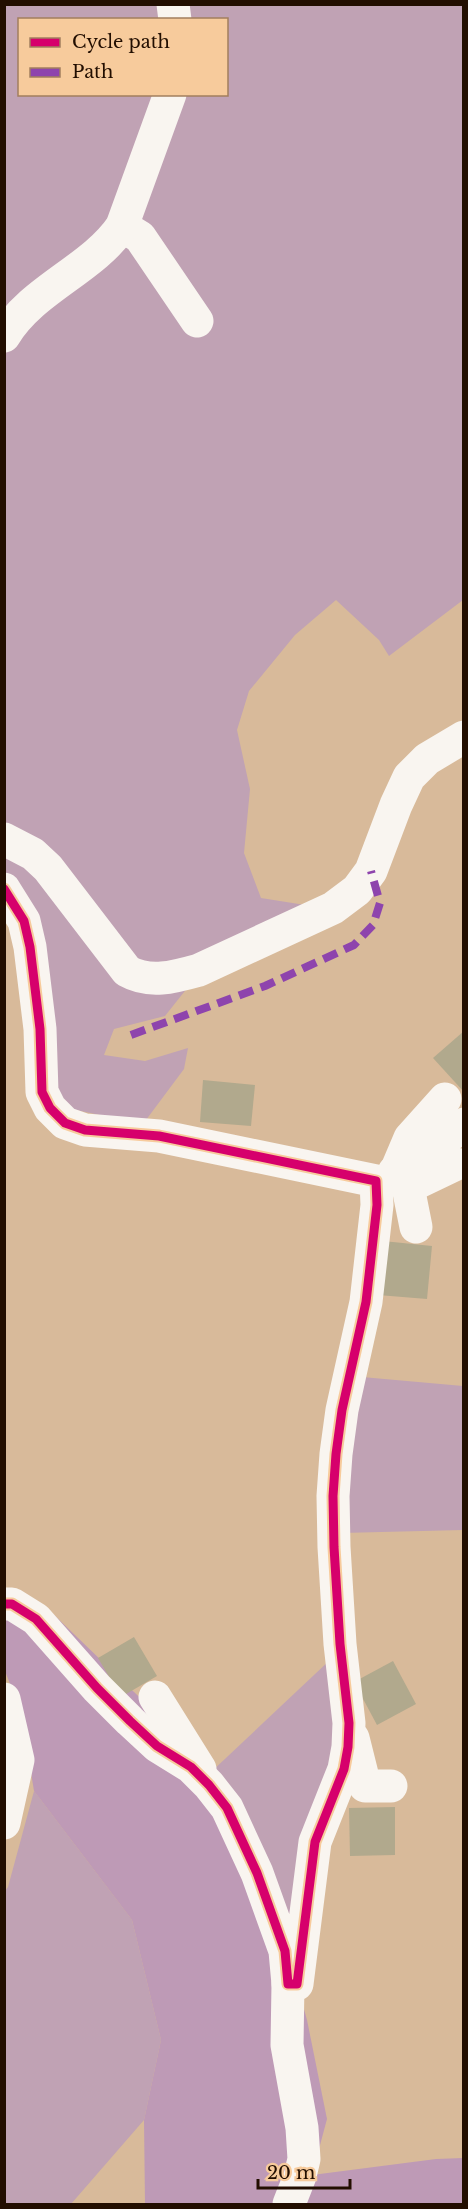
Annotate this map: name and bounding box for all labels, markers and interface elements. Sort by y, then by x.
legend [18,18,228,96]
text: Cycle path [72,31,170,53]
text: Path [72,61,113,83]
scale bar [258,2152,350,2190]
text: 20 m [267,2162,315,2184]

